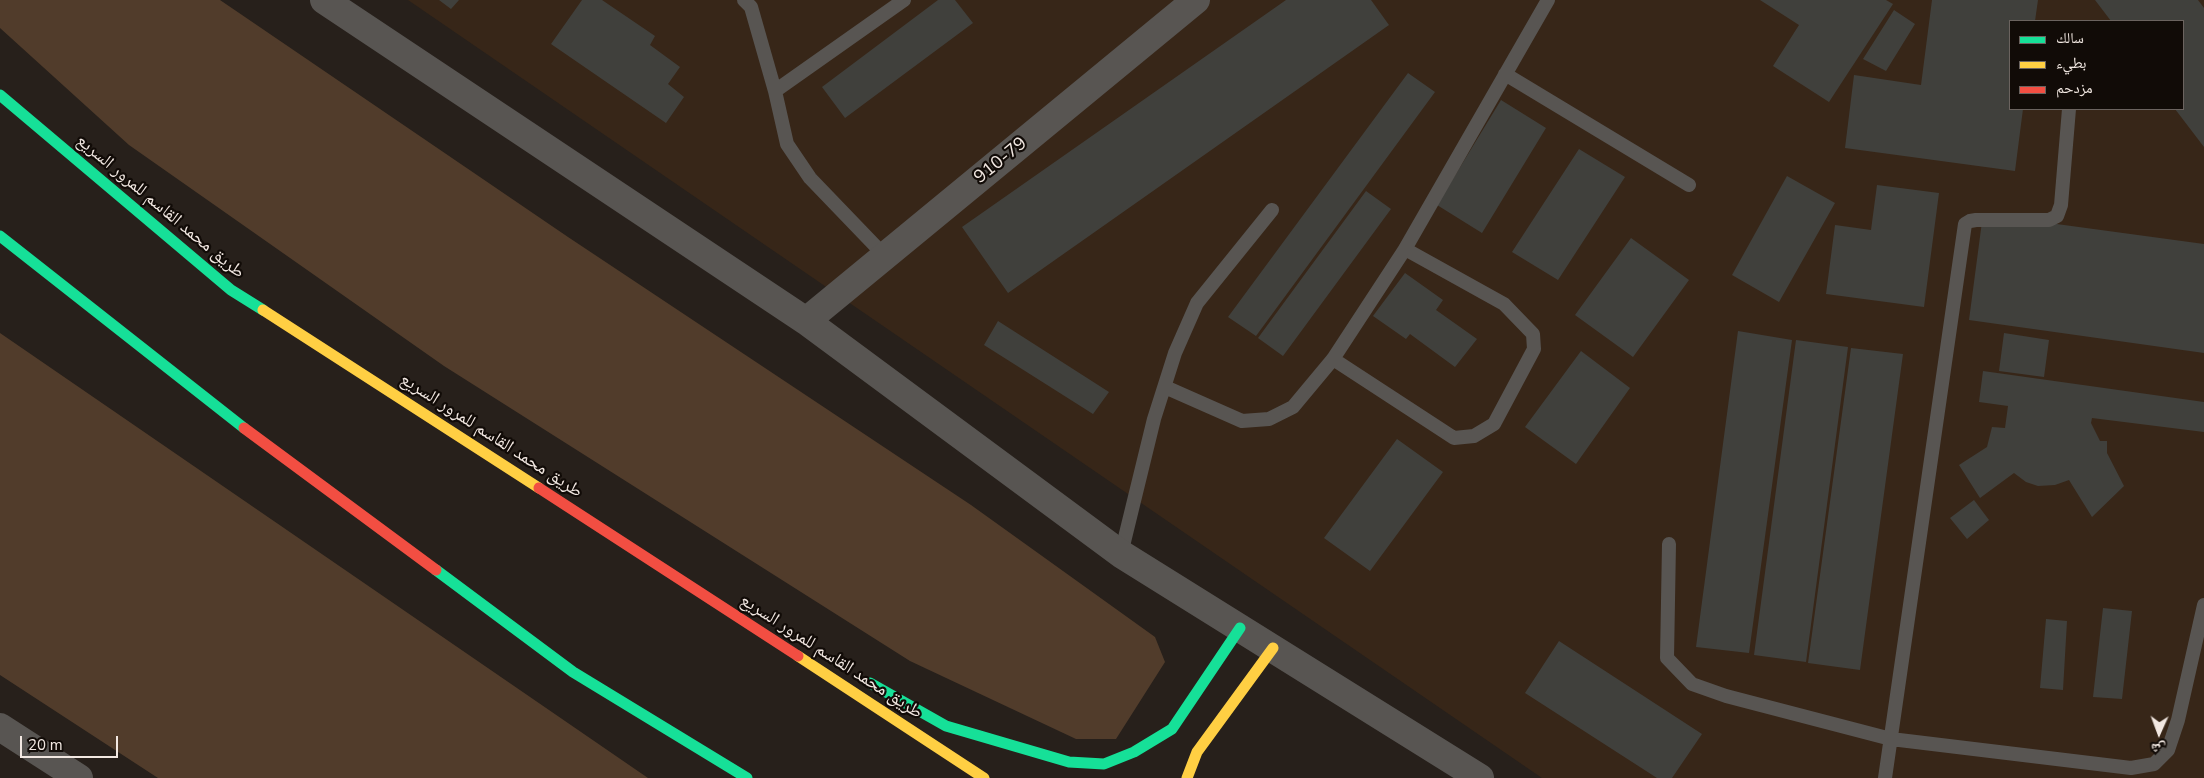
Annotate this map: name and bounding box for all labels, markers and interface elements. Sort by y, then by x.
legend [2009,20,2184,110]
text: سالك [2056,28,2084,48]
text: بطيء [2056,53,2086,73]
text: مزدحم [2056,78,2093,98]
street label: طريق محمد القاسم للمرور السريع [72,130,248,284]
street label: 910-79 [970,133,1032,189]
street label: طريق محمد القاسم للمرور السريع [396,369,586,503]
street label: طريق محمد القاسم للمرور السريع [736,590,926,724]
north arrow [2134,708,2184,758]
scale bar [22,726,120,758]
text: 20 m [28,735,63,755]
text: ش [2151,739,2166,758]

